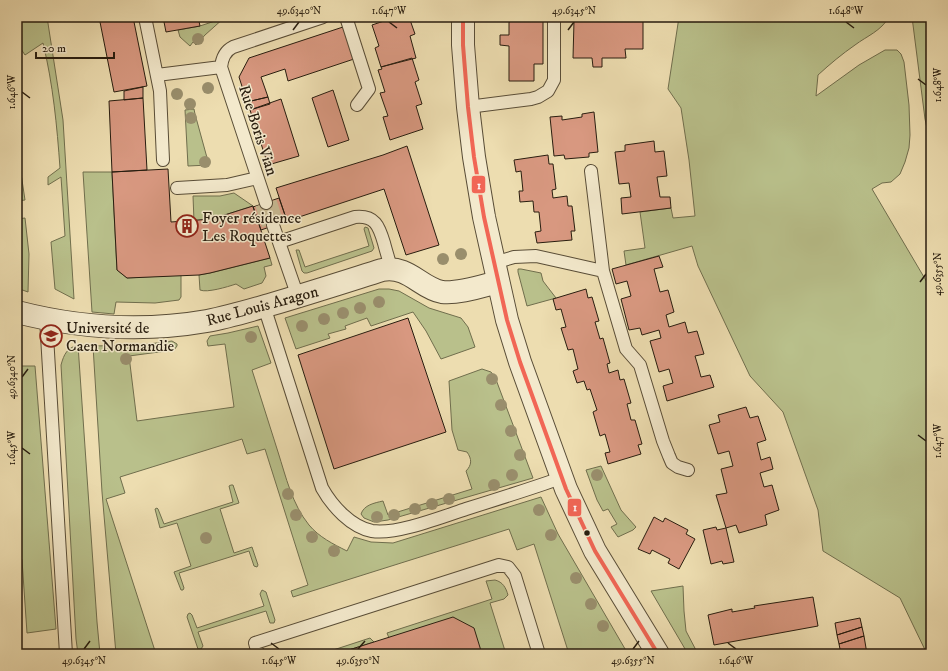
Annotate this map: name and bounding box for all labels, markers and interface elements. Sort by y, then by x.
text: 49.6340°N [277,5,321,17]
text: 1.647°W [372,5,407,17]
text: 49.6345°N [552,5,596,17]
text: 1.648°W [829,5,864,17]
scale bar [36,34,114,60]
text: 20 m [42,41,66,56]
text: 1.648°W [932,67,944,102]
text: 1.646°W [6,74,18,109]
street label: Rue Boris Vian [234,82,282,179]
line badge: 1 [471,175,486,194]
text: 1 [477,179,481,193]
place label: Foyer résidence Les Roquettes [202,208,302,246]
building icon: Foyer résidence Les Roquettes [174,213,200,239]
text: 49.6355°N [932,252,944,296]
street label: Rue Louis Aragon [204,281,321,331]
place label: Université de Caen Normandie [66,318,175,356]
school or university icon: Université de Caen Normandie [38,323,64,349]
text: 49.6340°N [6,355,18,399]
text: 1.647°W [932,423,944,458]
text: 1.645°W [6,430,18,465]
line badge: 1 [567,498,582,517]
text: 1 [573,501,577,515]
unlabelled marker [582,528,592,538]
text: 49.6345°N [62,655,106,667]
text: 1.645°W [262,655,297,667]
text: 49.6350°N [336,655,380,667]
text: 49.6355°N [611,655,655,667]
text: 1.646°W [719,655,754,667]

